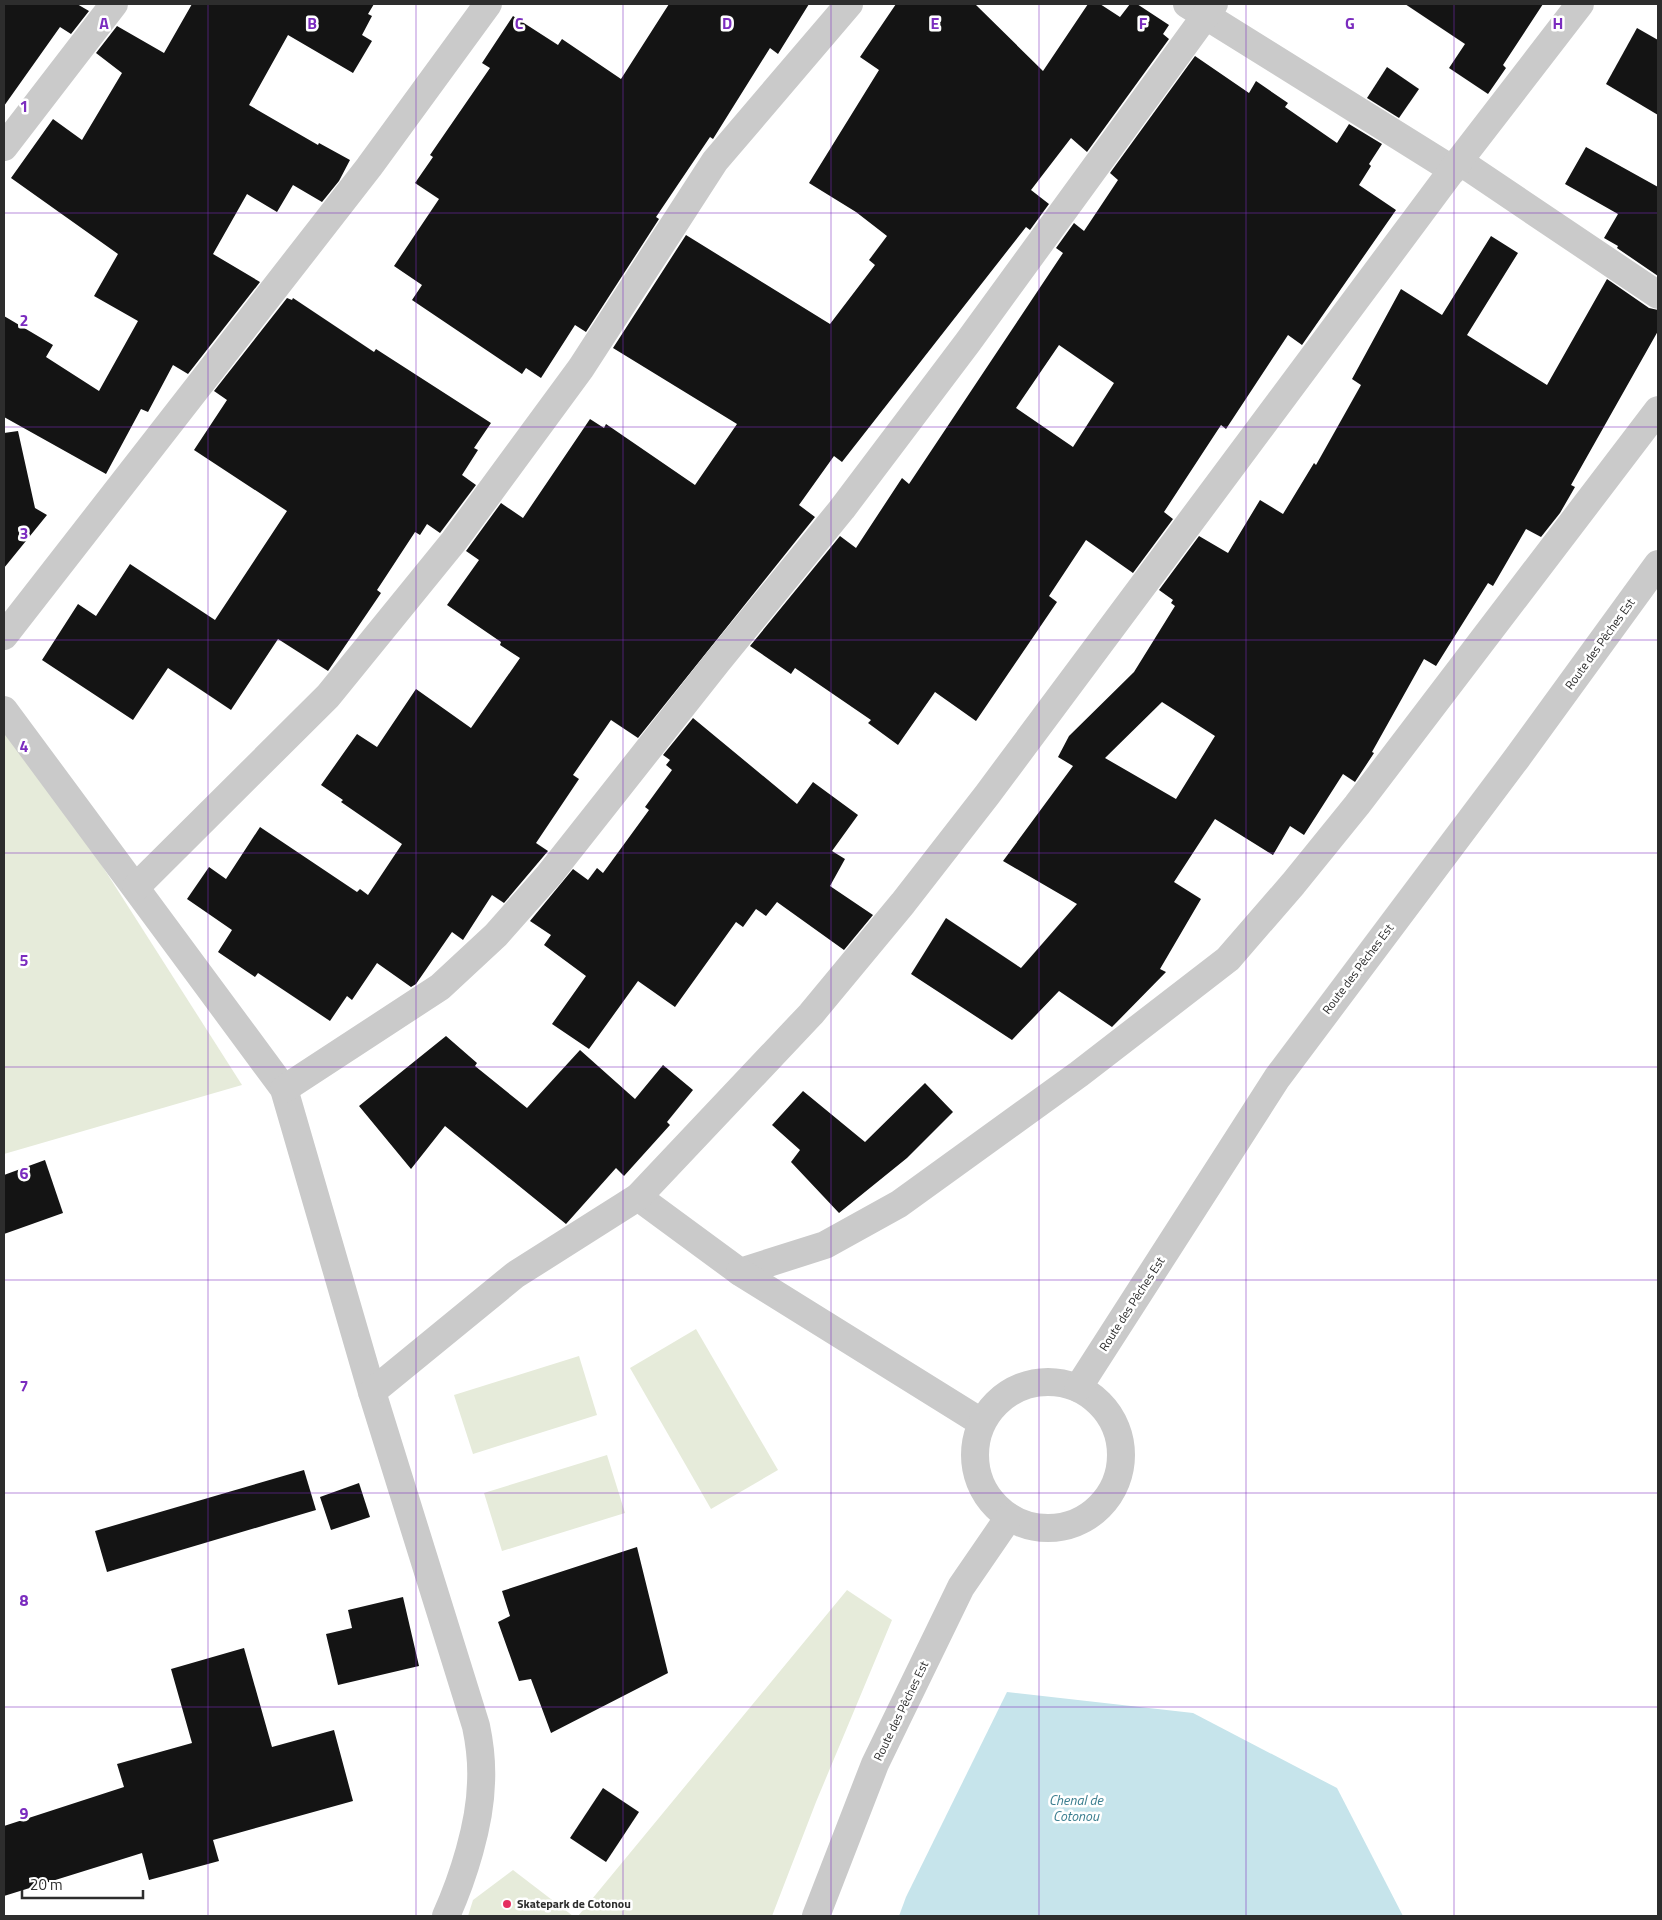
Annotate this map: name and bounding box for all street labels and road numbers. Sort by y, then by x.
street label: Route des Pêches Est [1560,593,1640,693]
street label: Route des Pêches Est [1317,919,1398,1018]
street label: Route des Pêches Est [1094,1252,1170,1355]
street label: Route des Pêches Est [868,1657,933,1764]

